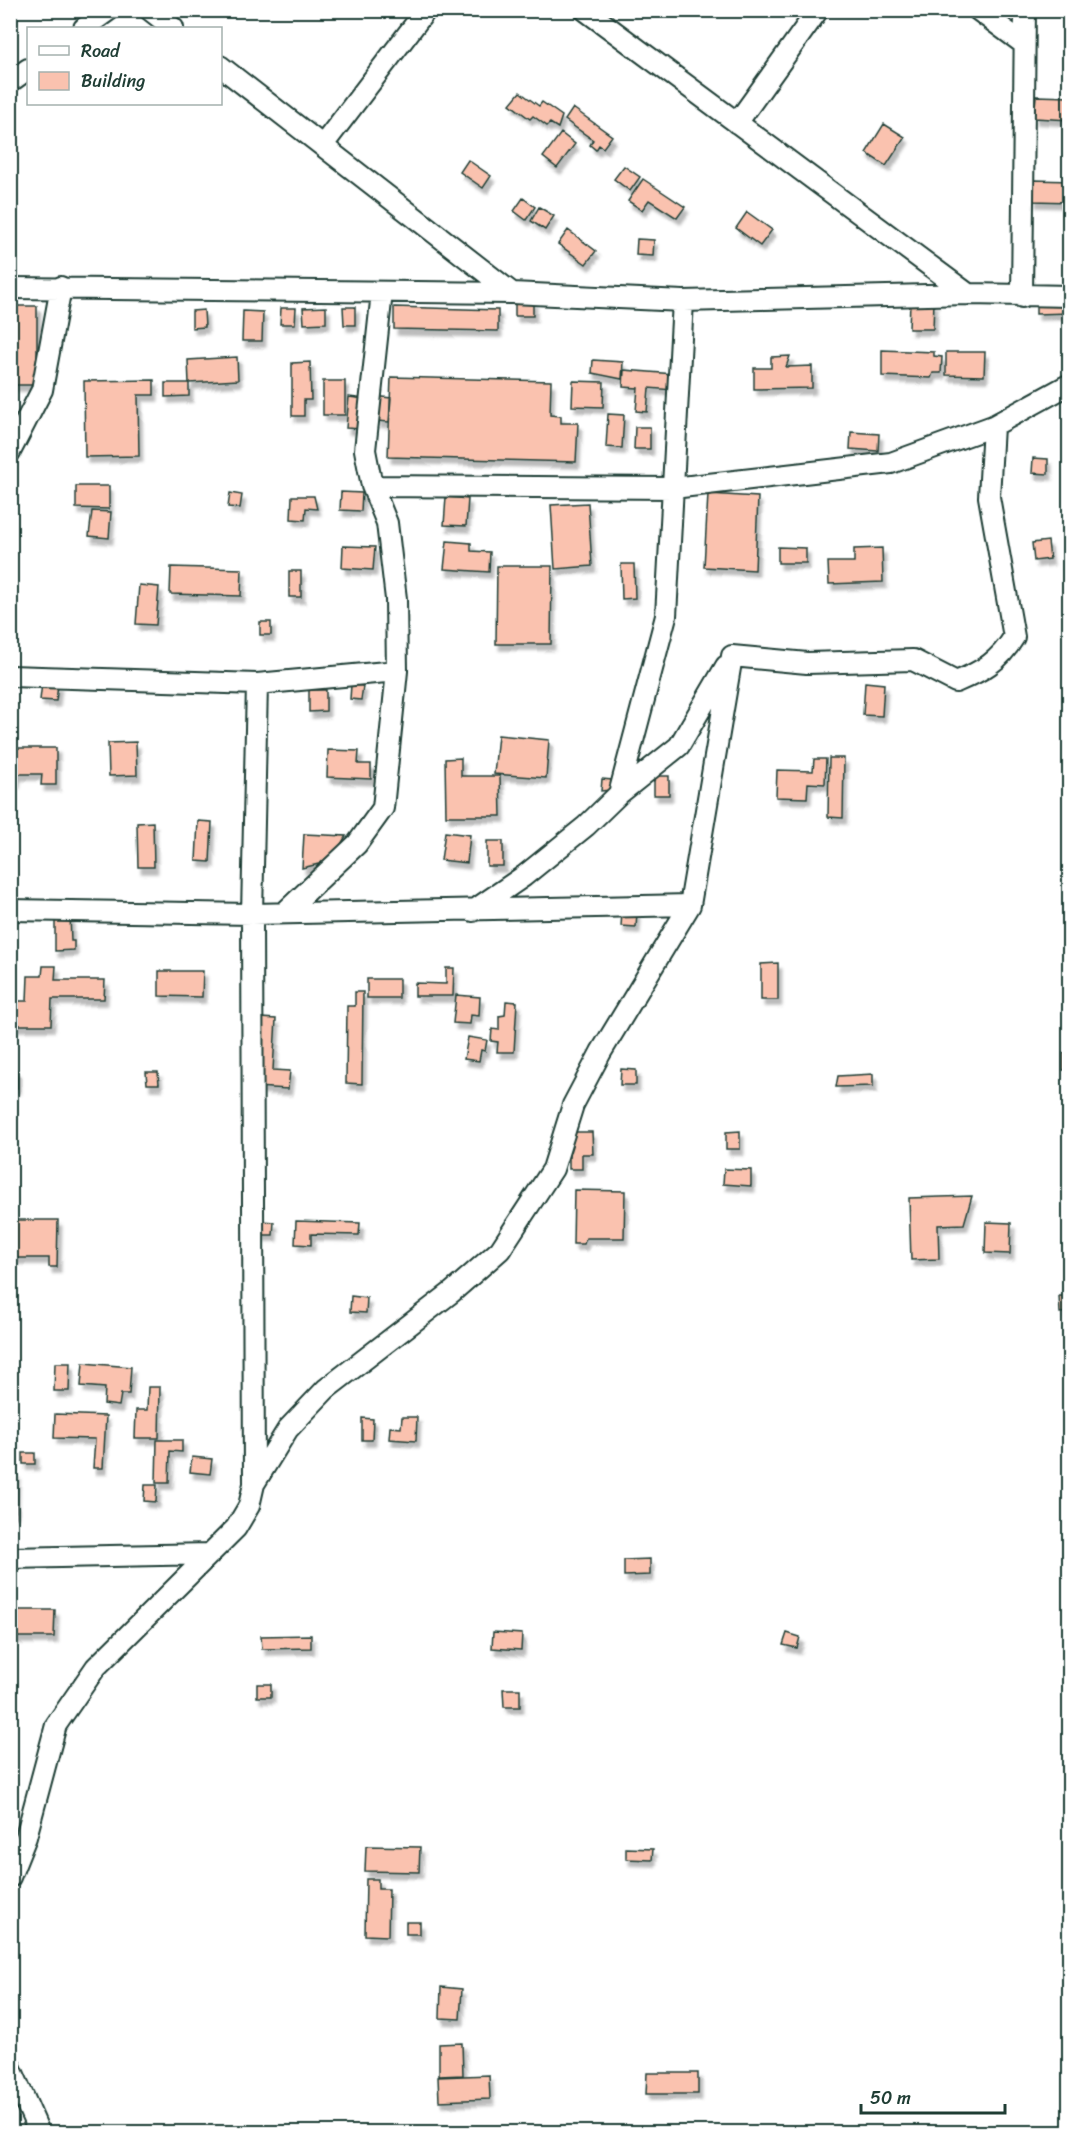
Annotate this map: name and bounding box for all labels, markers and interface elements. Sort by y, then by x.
legend [27,27,222,105]
text: Road [81,35,121,67]
text: Building [81,65,145,97]
scale bar [861,2077,1005,2115]
text: 50 m [870,2082,911,2114]

